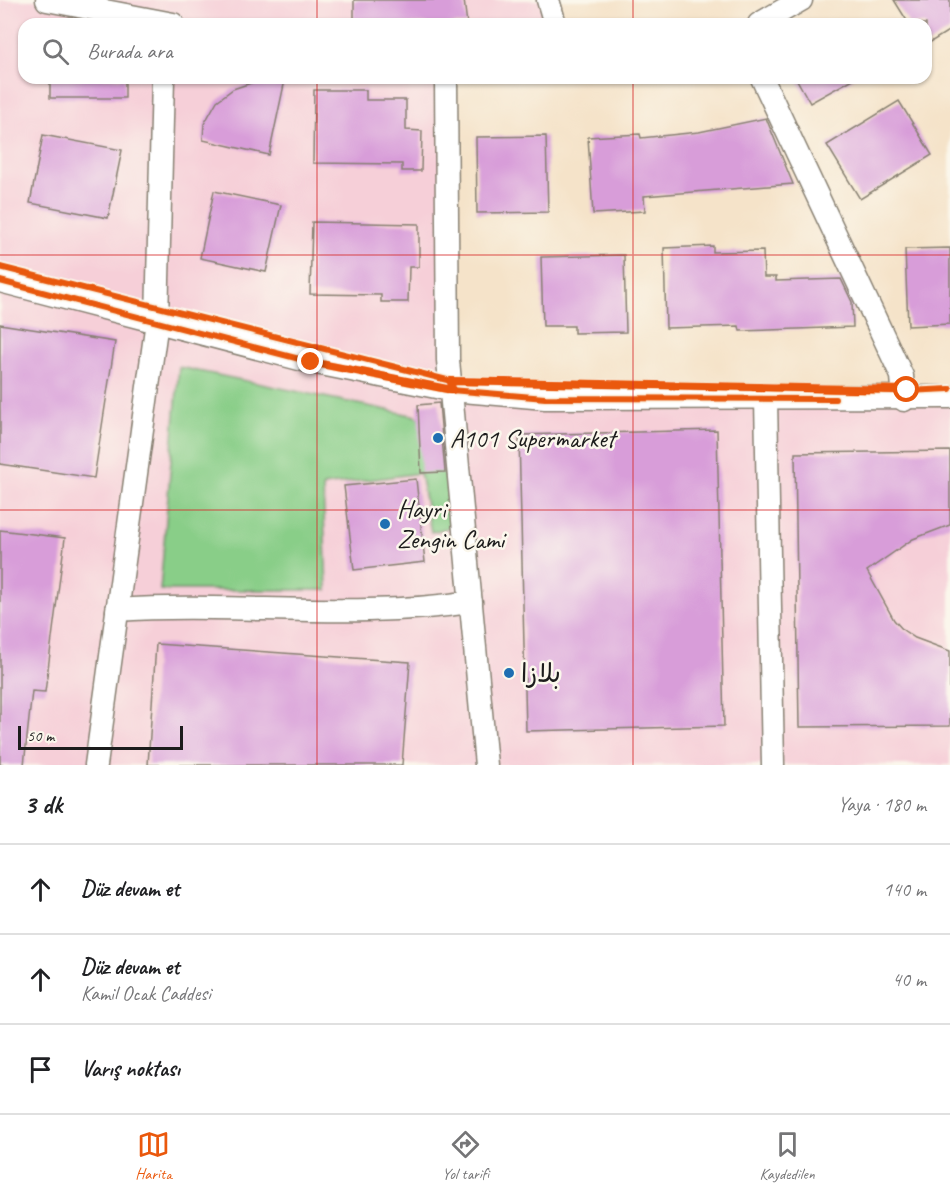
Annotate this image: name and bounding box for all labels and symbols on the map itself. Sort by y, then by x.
route end [297,348,323,374]
route start [893,376,919,402]
place label: A101 Supermarket [450,422,618,455]
marker: A101 Supermarket [431,431,445,445]
place label: Hayri Zengin Cami [397,493,507,556]
marker: Hayri Zengin Cami [378,517,392,531]
place label: بلازا [521,657,561,690]
marker: بلازا [502,666,516,680]
scale bar [18,723,183,750]

